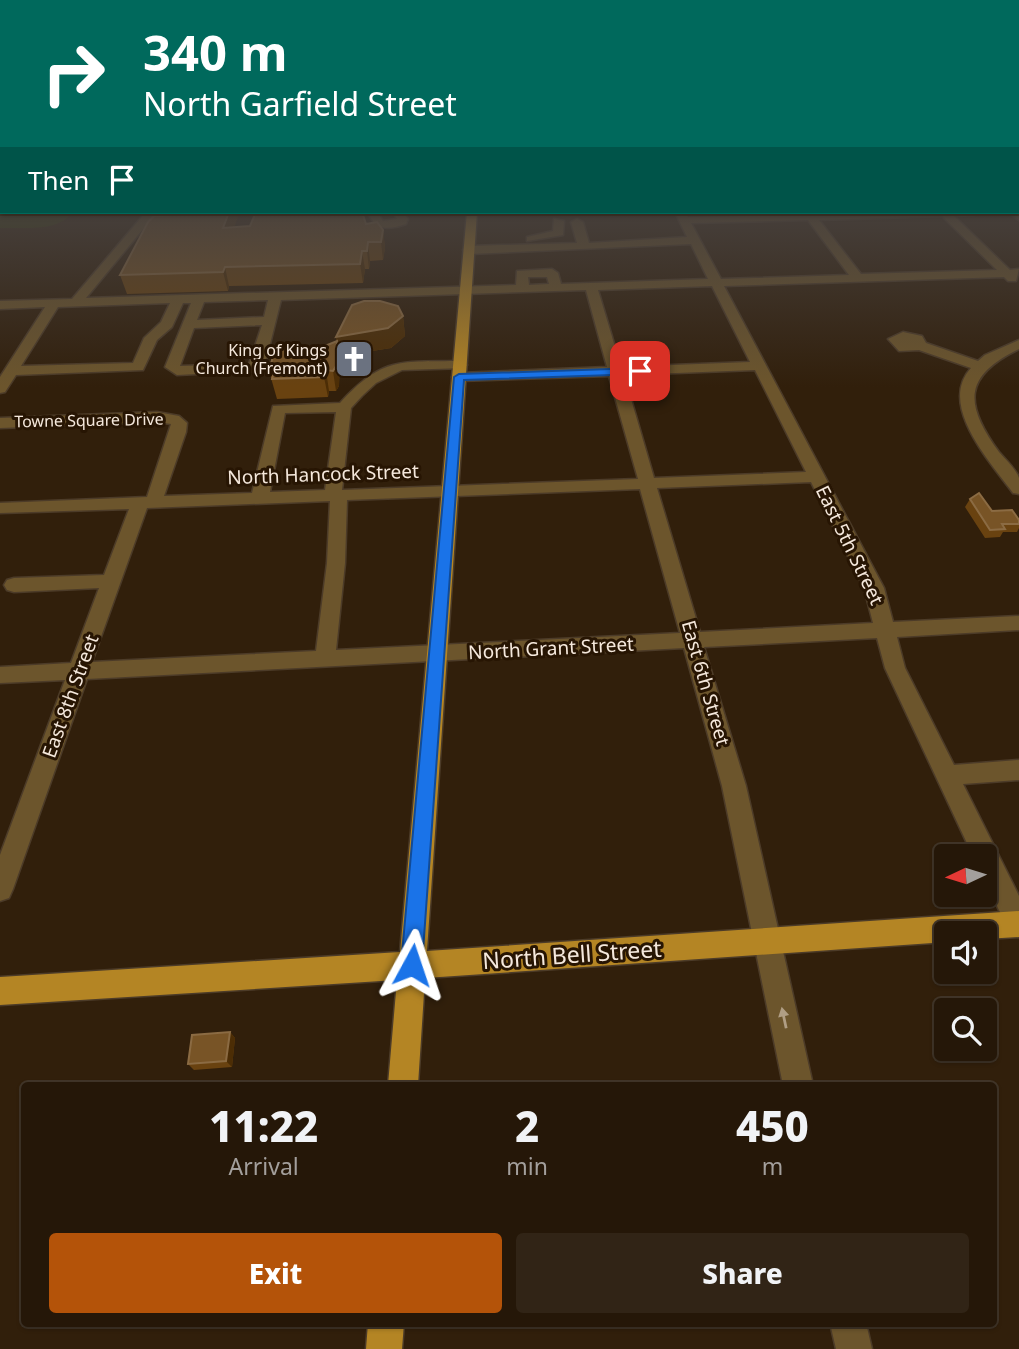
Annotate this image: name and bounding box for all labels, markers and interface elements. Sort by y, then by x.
text: 340 m [143,19,288,85]
icon: right [28,28,119,119]
text: North Garfield Street [143,82,457,125]
icon: arrive [103,161,141,199]
text: Then [28,162,89,198]
church icon: King of Kings Church (Fremont) [333,338,375,380]
place label: King of Kings Church (Fremont) [196,339,327,379]
pin [610,341,670,401]
icon: arrive [621,352,659,390]
street label: Towne Square Drive [14,408,164,432]
street label: North Hancock Street [227,458,419,490]
street label: East 5th Street [810,481,890,609]
street label: East 6th Street [676,617,736,749]
street label: East 8th Street [36,631,104,761]
street label: North Grant Street [467,631,635,665]
north arrow [934,844,998,906]
map controls [934,844,997,1061]
button: sound [934,921,997,984]
position arrow [375,928,449,1002]
street label: North Bell Street [481,932,663,976]
button: search [934,998,997,1061]
one-way arrow [778,1007,789,1029]
text: 11:22 [209,1097,318,1154]
text: 2 [515,1097,539,1154]
text: 450 [736,1097,809,1154]
text: Arrival [229,1150,299,1182]
text: min [506,1150,548,1182]
text: m [762,1150,783,1182]
button: Exit [49,1233,502,1313]
button: Share [516,1233,969,1313]

